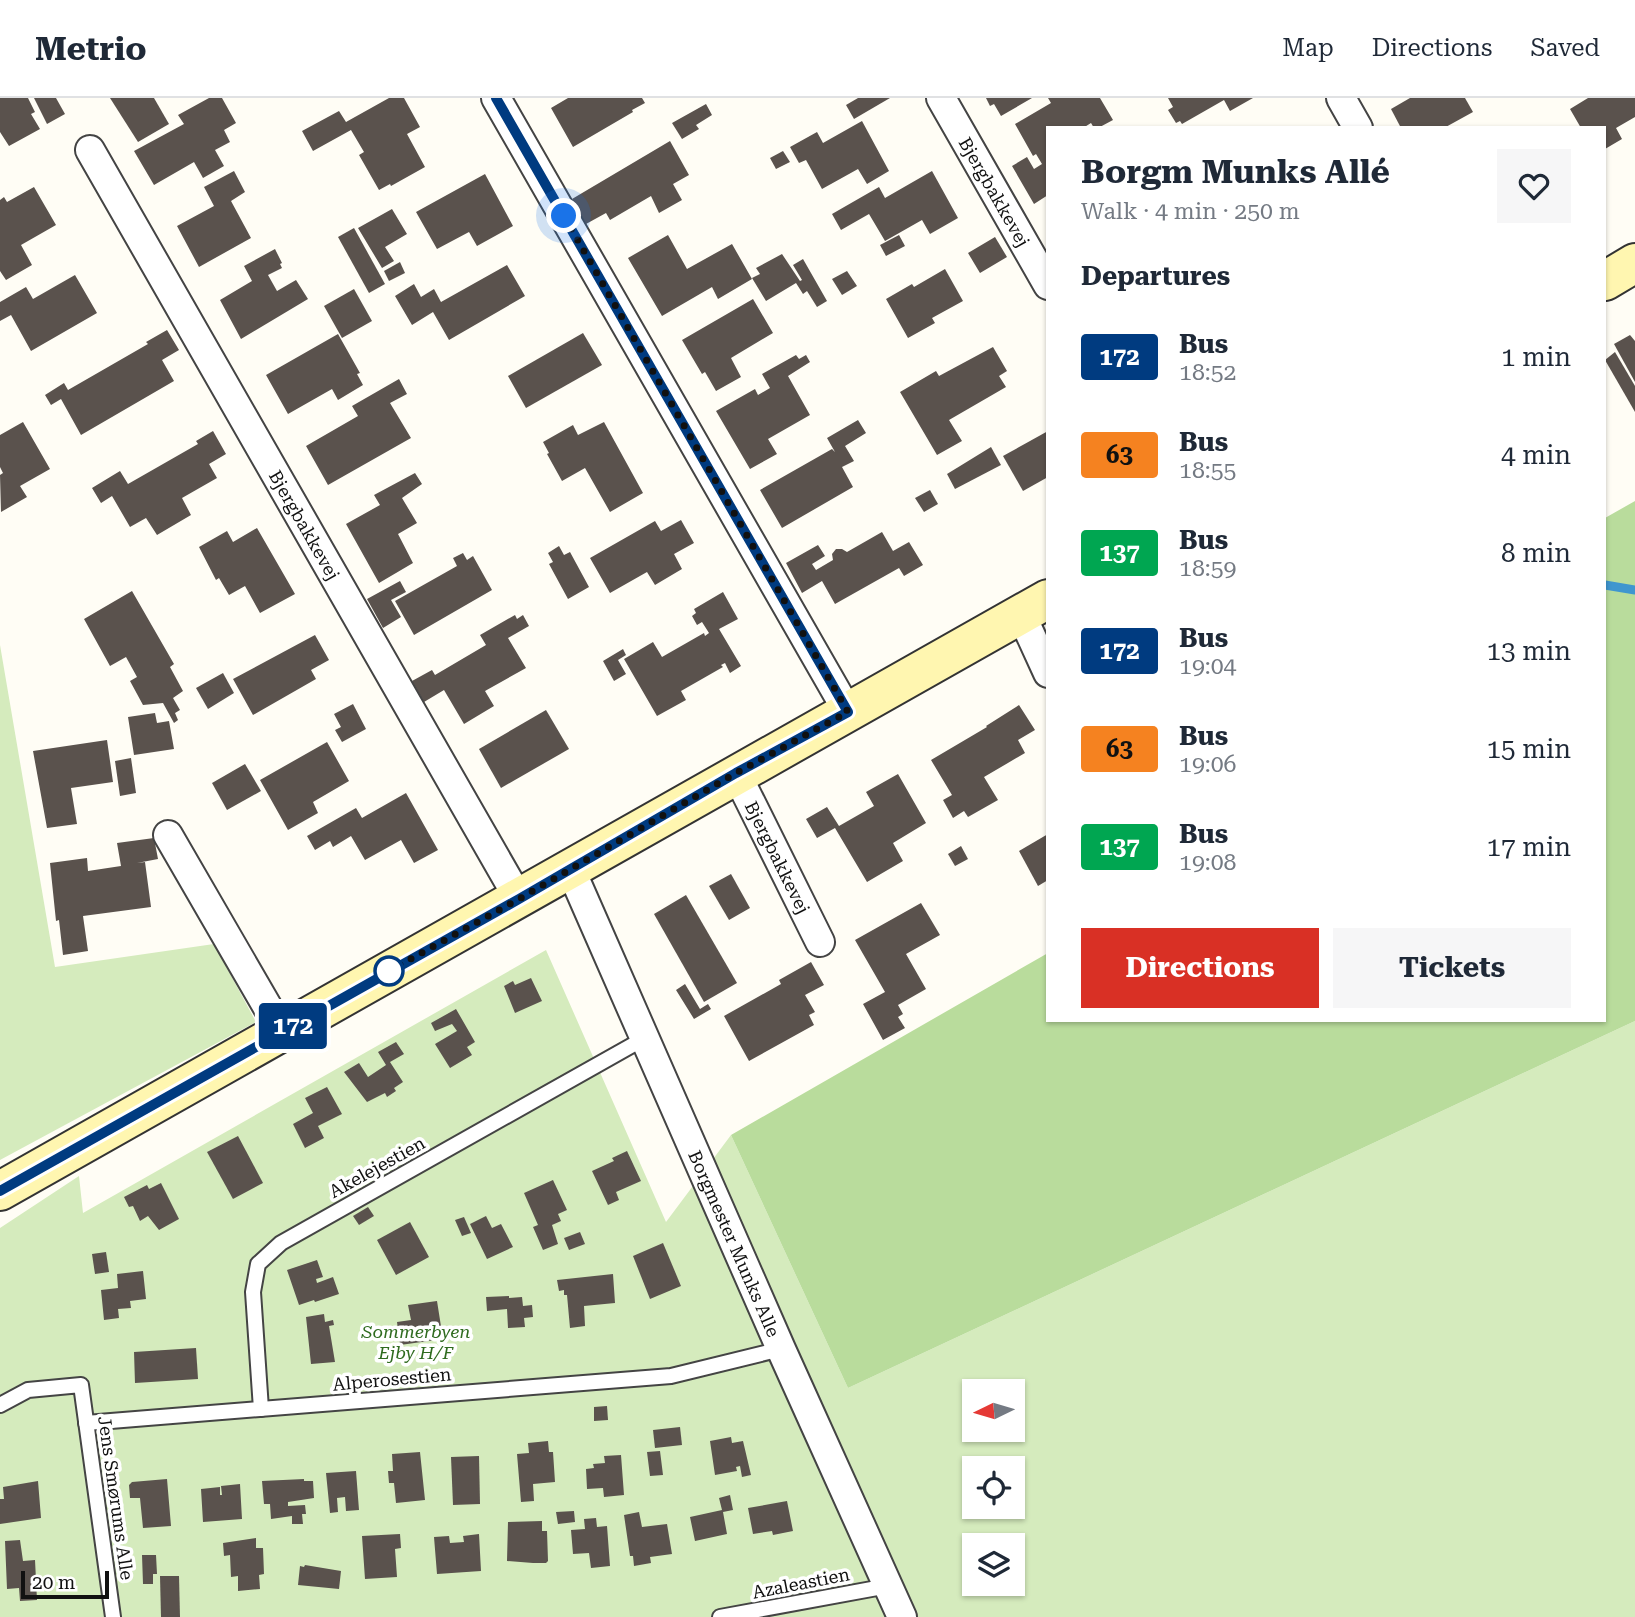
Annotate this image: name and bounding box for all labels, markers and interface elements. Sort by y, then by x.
text: Metrio [35,29,147,68]
text: Map [1282,34,1334,62]
text: Directions [1372,34,1492,62]
text: Saved [1530,34,1600,62]
street label: Bjergbakkevej [955,133,1034,250]
button: heart [1497,149,1571,223]
text: Borgm Munks Allé [1081,152,1390,191]
your location [546,198,581,233]
text: Walk · 4 min · 250 m [1081,198,1300,225]
text: Departures [1081,261,1230,291]
text: Bus [1179,329,1228,359]
text: 1 min [1501,342,1571,372]
text: 172 [1099,343,1140,371]
text: 18:52 [1179,359,1236,386]
text: Bus [1179,427,1228,457]
text: 4 min [1501,440,1571,470]
text: 63 [1106,441,1133,469]
text: 18:55 [1179,457,1236,484]
street label: Bjergbakkevej [265,466,344,583]
text: Bus [1179,525,1228,555]
text: 8 min [1501,538,1571,568]
text: 137 [1099,539,1140,567]
text: 18:59 [1179,555,1236,582]
text: Bus [1179,623,1228,653]
text: 13 min [1487,636,1571,666]
text: 172 [1099,637,1140,665]
text: 19:04 [1179,653,1236,680]
text: Bus [1179,721,1228,751]
text: 15 min [1487,734,1571,764]
text: 63 [1106,735,1133,763]
text: 19:06 [1179,751,1236,778]
street label: Bjergbakkevej [741,798,815,917]
text: Bus [1179,819,1228,849]
text: 17 min [1487,832,1571,862]
text: 137 [1099,833,1140,861]
text: 19:08 [1179,849,1236,876]
button: Directions [1081,928,1319,1008]
button: Tickets [1333,928,1571,1008]
unlabelled marker [374,956,404,986]
line badge: 172 [253,1003,333,1049]
text: 172 [273,1012,313,1040]
street label: Akelejestien [325,1132,429,1202]
street label: Borgmester Munks Alle [685,1147,785,1340]
park label: Sommerbyen Ejby H/F [360,1321,471,1363]
street label: Alperosestien [332,1363,453,1395]
north arrow [962,1379,1026,1442]
map controls [962,1379,1025,1596]
street label: Jens Smørums Alle [94,1415,138,1581]
button: locate [962,1456,1025,1519]
button: layers [962,1533,1025,1596]
street label: Azaleastien [751,1563,852,1603]
scale bar [21,1568,108,1600]
text: 20 m [32,1571,75,1594]

